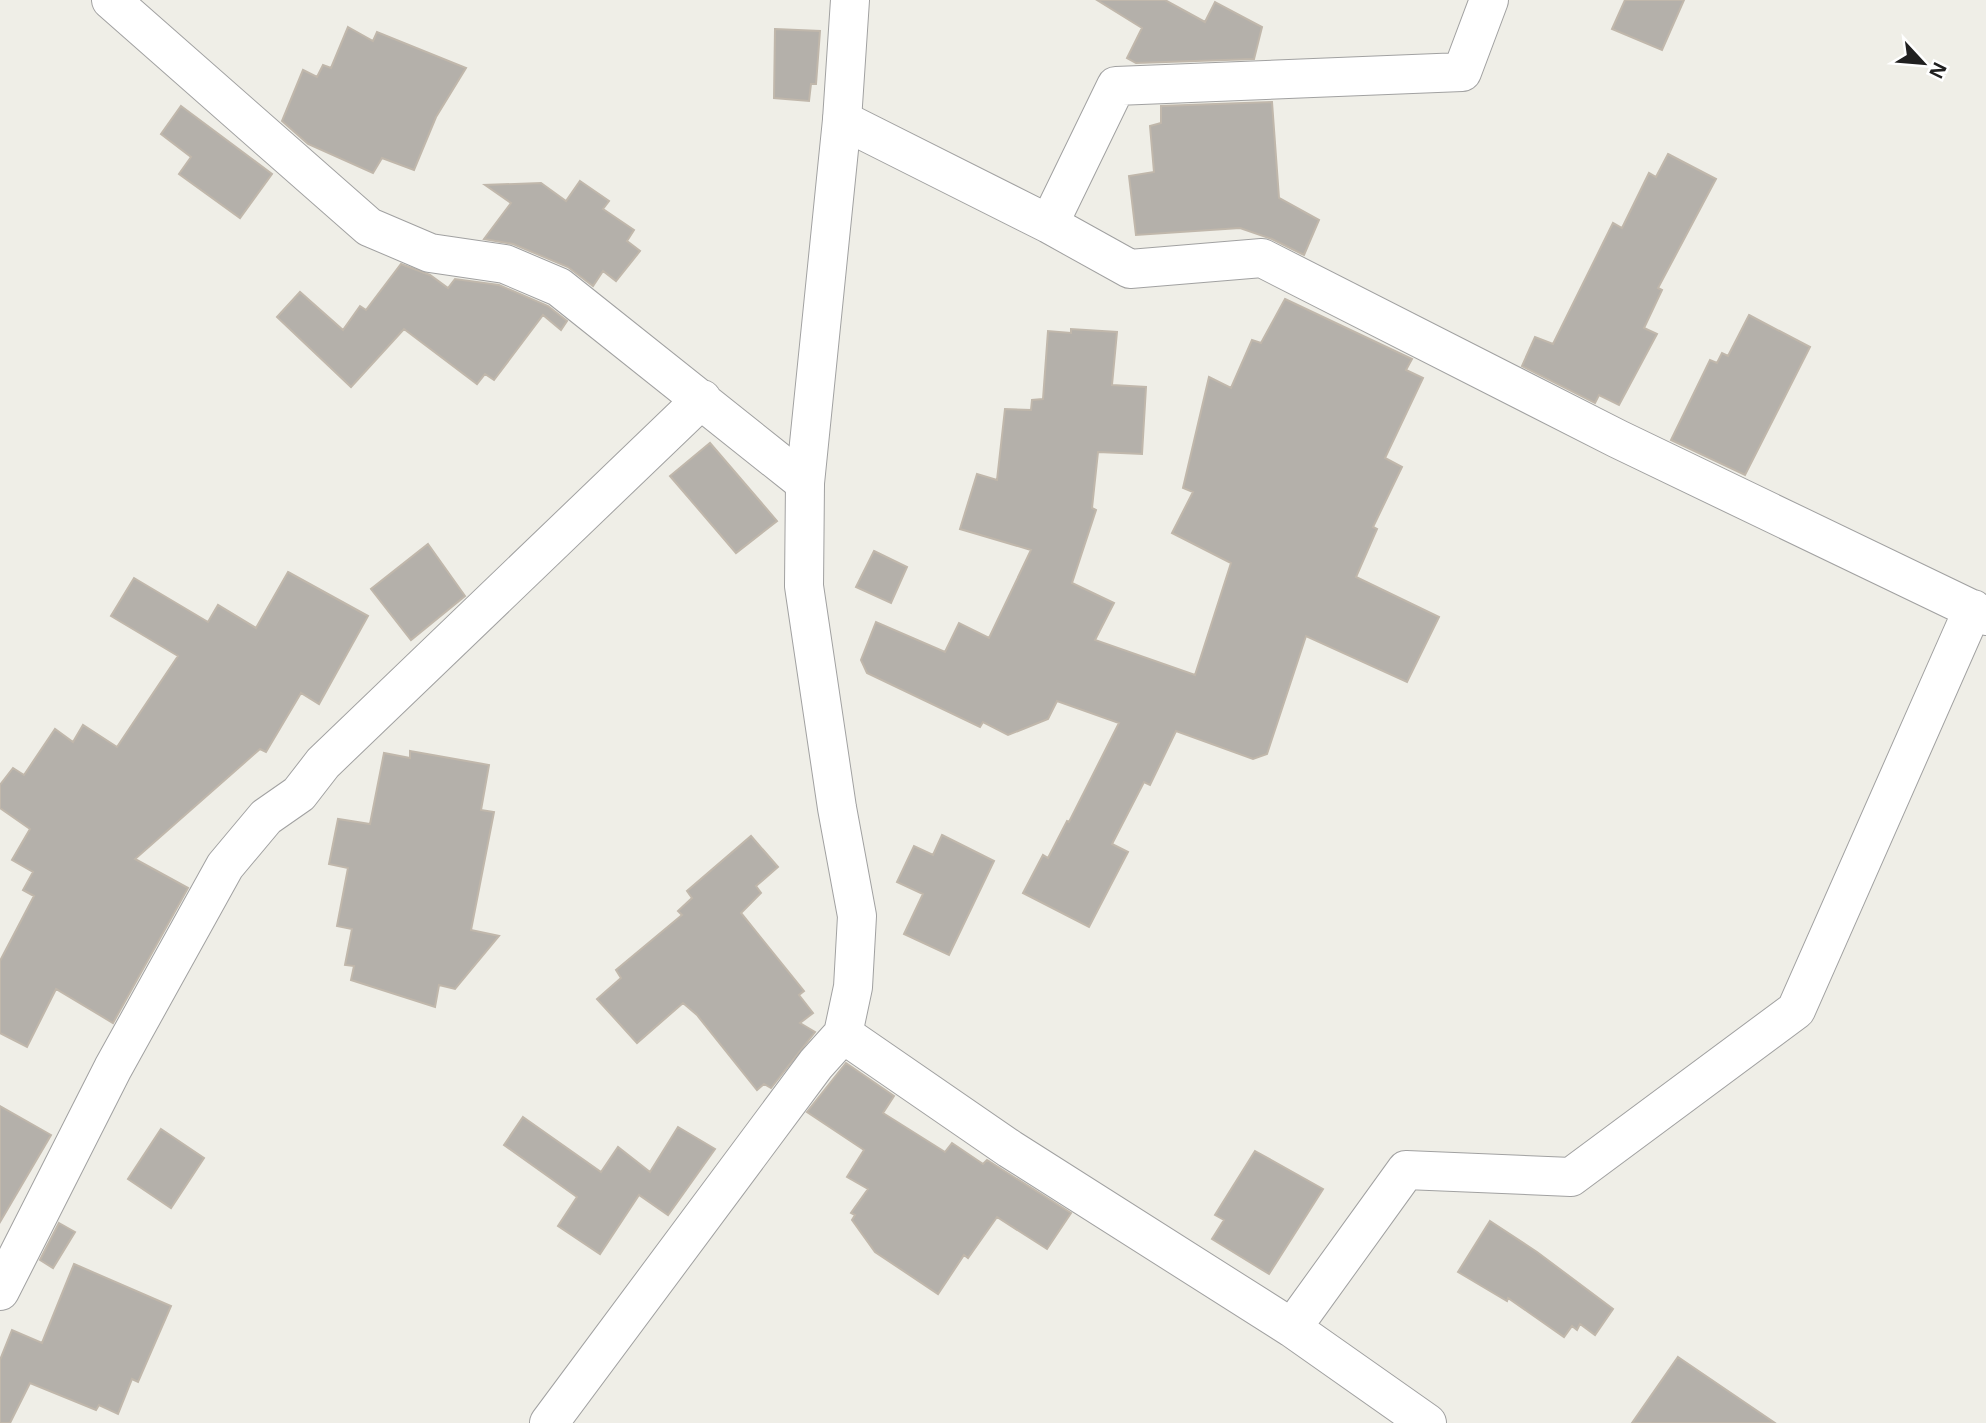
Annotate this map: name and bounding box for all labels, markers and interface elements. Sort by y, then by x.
north arrow [1888,28,1958,98]
text: N [1923,58,1953,83]

